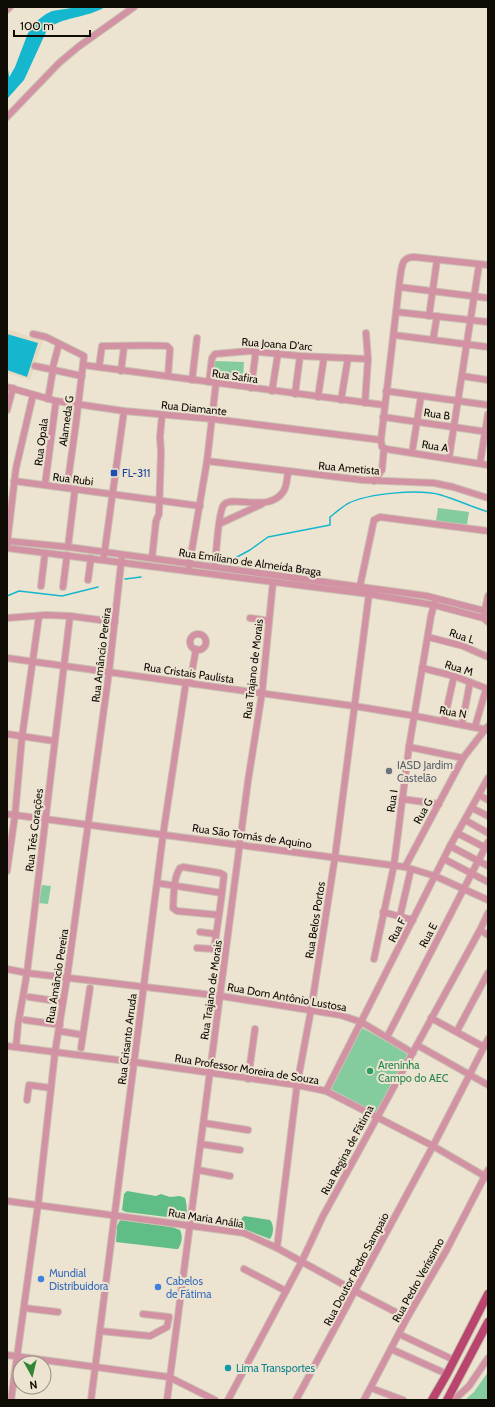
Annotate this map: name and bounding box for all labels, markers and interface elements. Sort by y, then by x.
scale bar [14,12,90,38]
text: 100 m [20,18,54,33]
street label: Rua Joana D'arc [241,335,313,353]
street label: Rua Safira [211,366,260,386]
street label: Alameda G [56,395,76,447]
street label: Rua Diamante [161,398,228,418]
street label: Rua B [423,405,452,423]
street label: Rua Opala [31,417,51,467]
street label: Rua A [421,437,450,455]
street label: Rua Ametista [318,458,381,478]
place label: FL-311 [122,466,150,480]
marker: FL-311 [109,468,119,478]
street label: Rua Rubi [52,470,94,488]
street label: Rua Emíliano de Almeida Braga [178,545,323,579]
street label: Rua Amâncio Pereira [88,606,114,703]
street label: Rua Trajano de Morais [240,618,266,720]
street label: Rua L [448,625,477,647]
street label: Rua M [443,657,475,679]
street label: Rua Cristais Paulista [143,660,236,686]
street label: Rua N [438,703,468,721]
place label: IASD Jardim Castelão [397,758,453,785]
marker: IASD Jardim Castelão [384,766,394,776]
street label: Rua Três Corações [22,787,46,872]
street label: Rua I [383,789,401,813]
street label: Rua G [410,796,436,826]
street label: Rua São Tomás de Aquino [191,821,313,851]
street label: Rua Belos Portos [302,880,328,960]
street label: Rua F [385,915,409,945]
street label: Rua E [416,920,440,950]
street label: Rua Amâncio Pereira [43,927,71,1024]
street label: Rua Trajano de Morais [197,939,225,1041]
street label: Rua Dom Antônio Lustosa [226,980,348,1015]
street label: Rua Crisanto Arruda [114,992,140,1085]
street label: Rua Professor Moreira de Souza [174,1051,321,1087]
place label: Areninha Campo do AEC [378,1058,449,1085]
marker: Areninha Campo do AEC [365,1066,375,1076]
street label: Rua Regina de Fátima [317,1102,377,1197]
street label: Rua Maria Anália [167,1205,245,1231]
street label: Rua Doutor Pedro Sampaio [320,1210,392,1328]
street label: Rua Pedro Veríssimo [389,1235,447,1325]
place label: Mundial Distribuidora [49,1266,109,1293]
marker: Mundial Distribuidora [36,1274,46,1284]
place label: Cabelos de Fátima [166,1274,212,1301]
marker: Cabelos de Fátima [153,1282,163,1292]
north arrow [12,1355,52,1395]
place label: Lima Transportes [236,1361,315,1375]
marker: Lima Transportes [223,1363,233,1373]
text: N [29,1377,38,1392]

